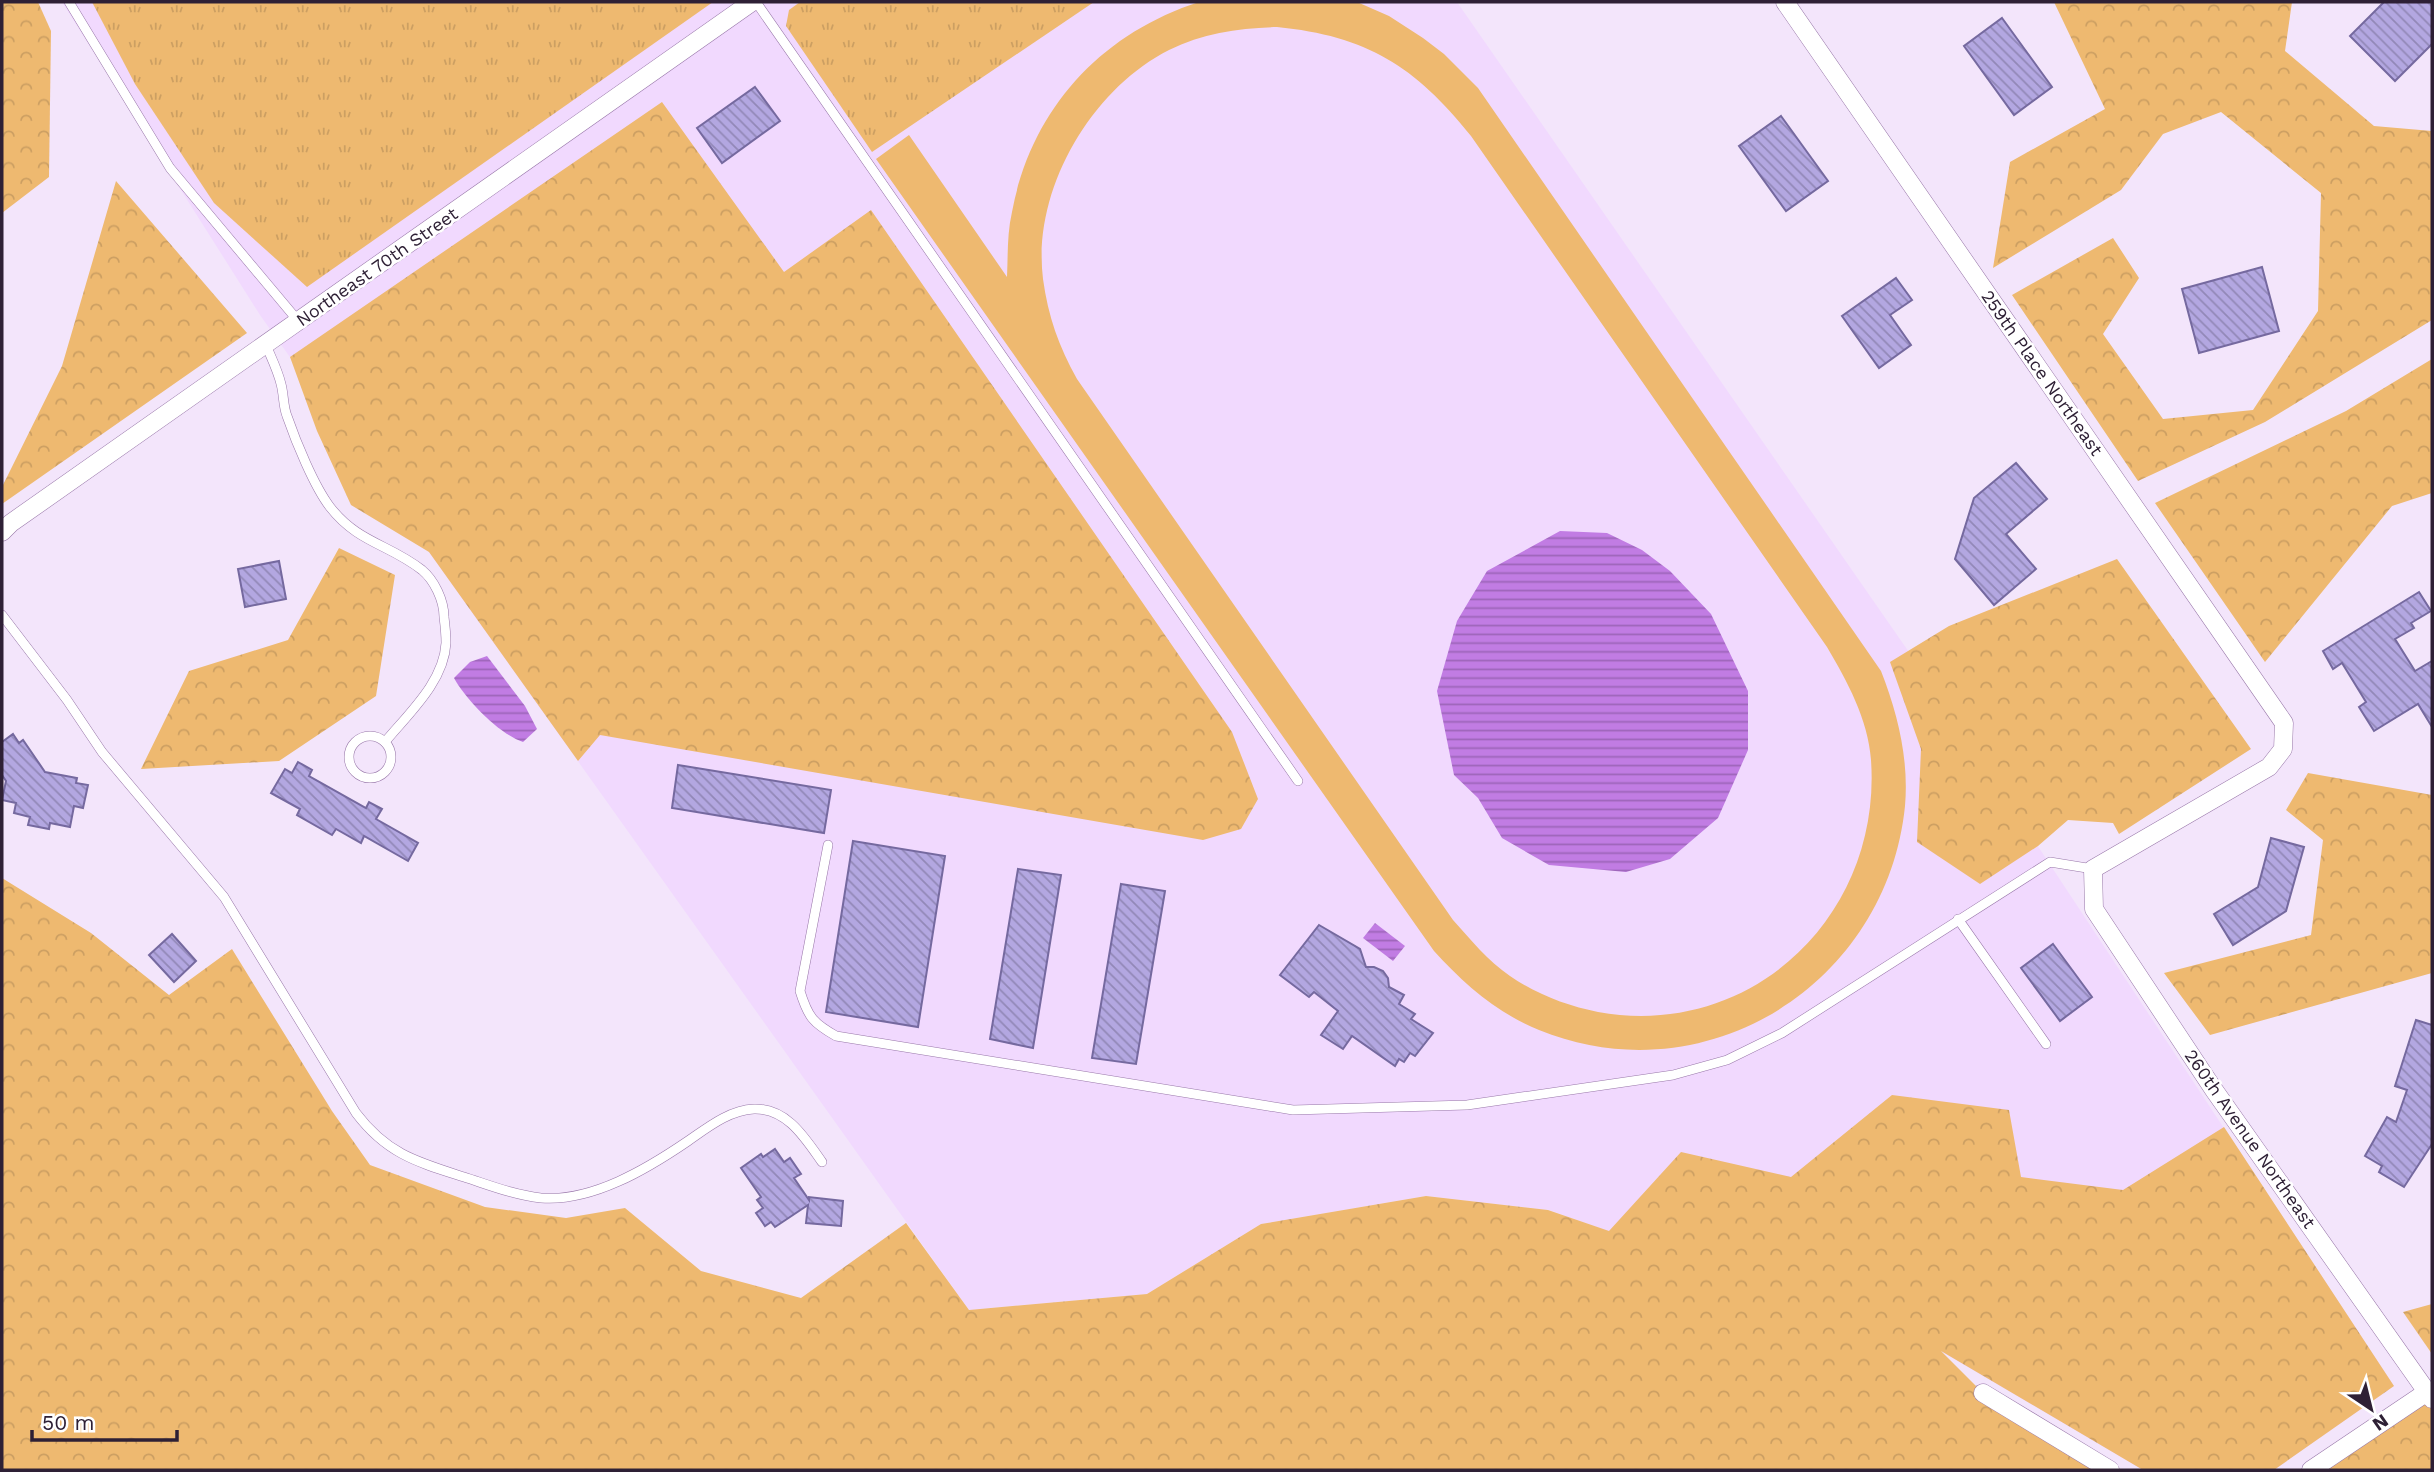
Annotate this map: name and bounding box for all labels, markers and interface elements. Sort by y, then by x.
street label: Northeast 70th Street [292,203,462,330]
street label: 259th Place Northeast [1977,286,2108,460]
street label: 260th Avenue Northeast [2181,1045,2321,1233]
north arrow [2336,1374,2406,1444]
scale bar [32,1398,177,1442]
text: N [2368,1409,2393,1436]
text: 50 m [42,1410,94,1435]

